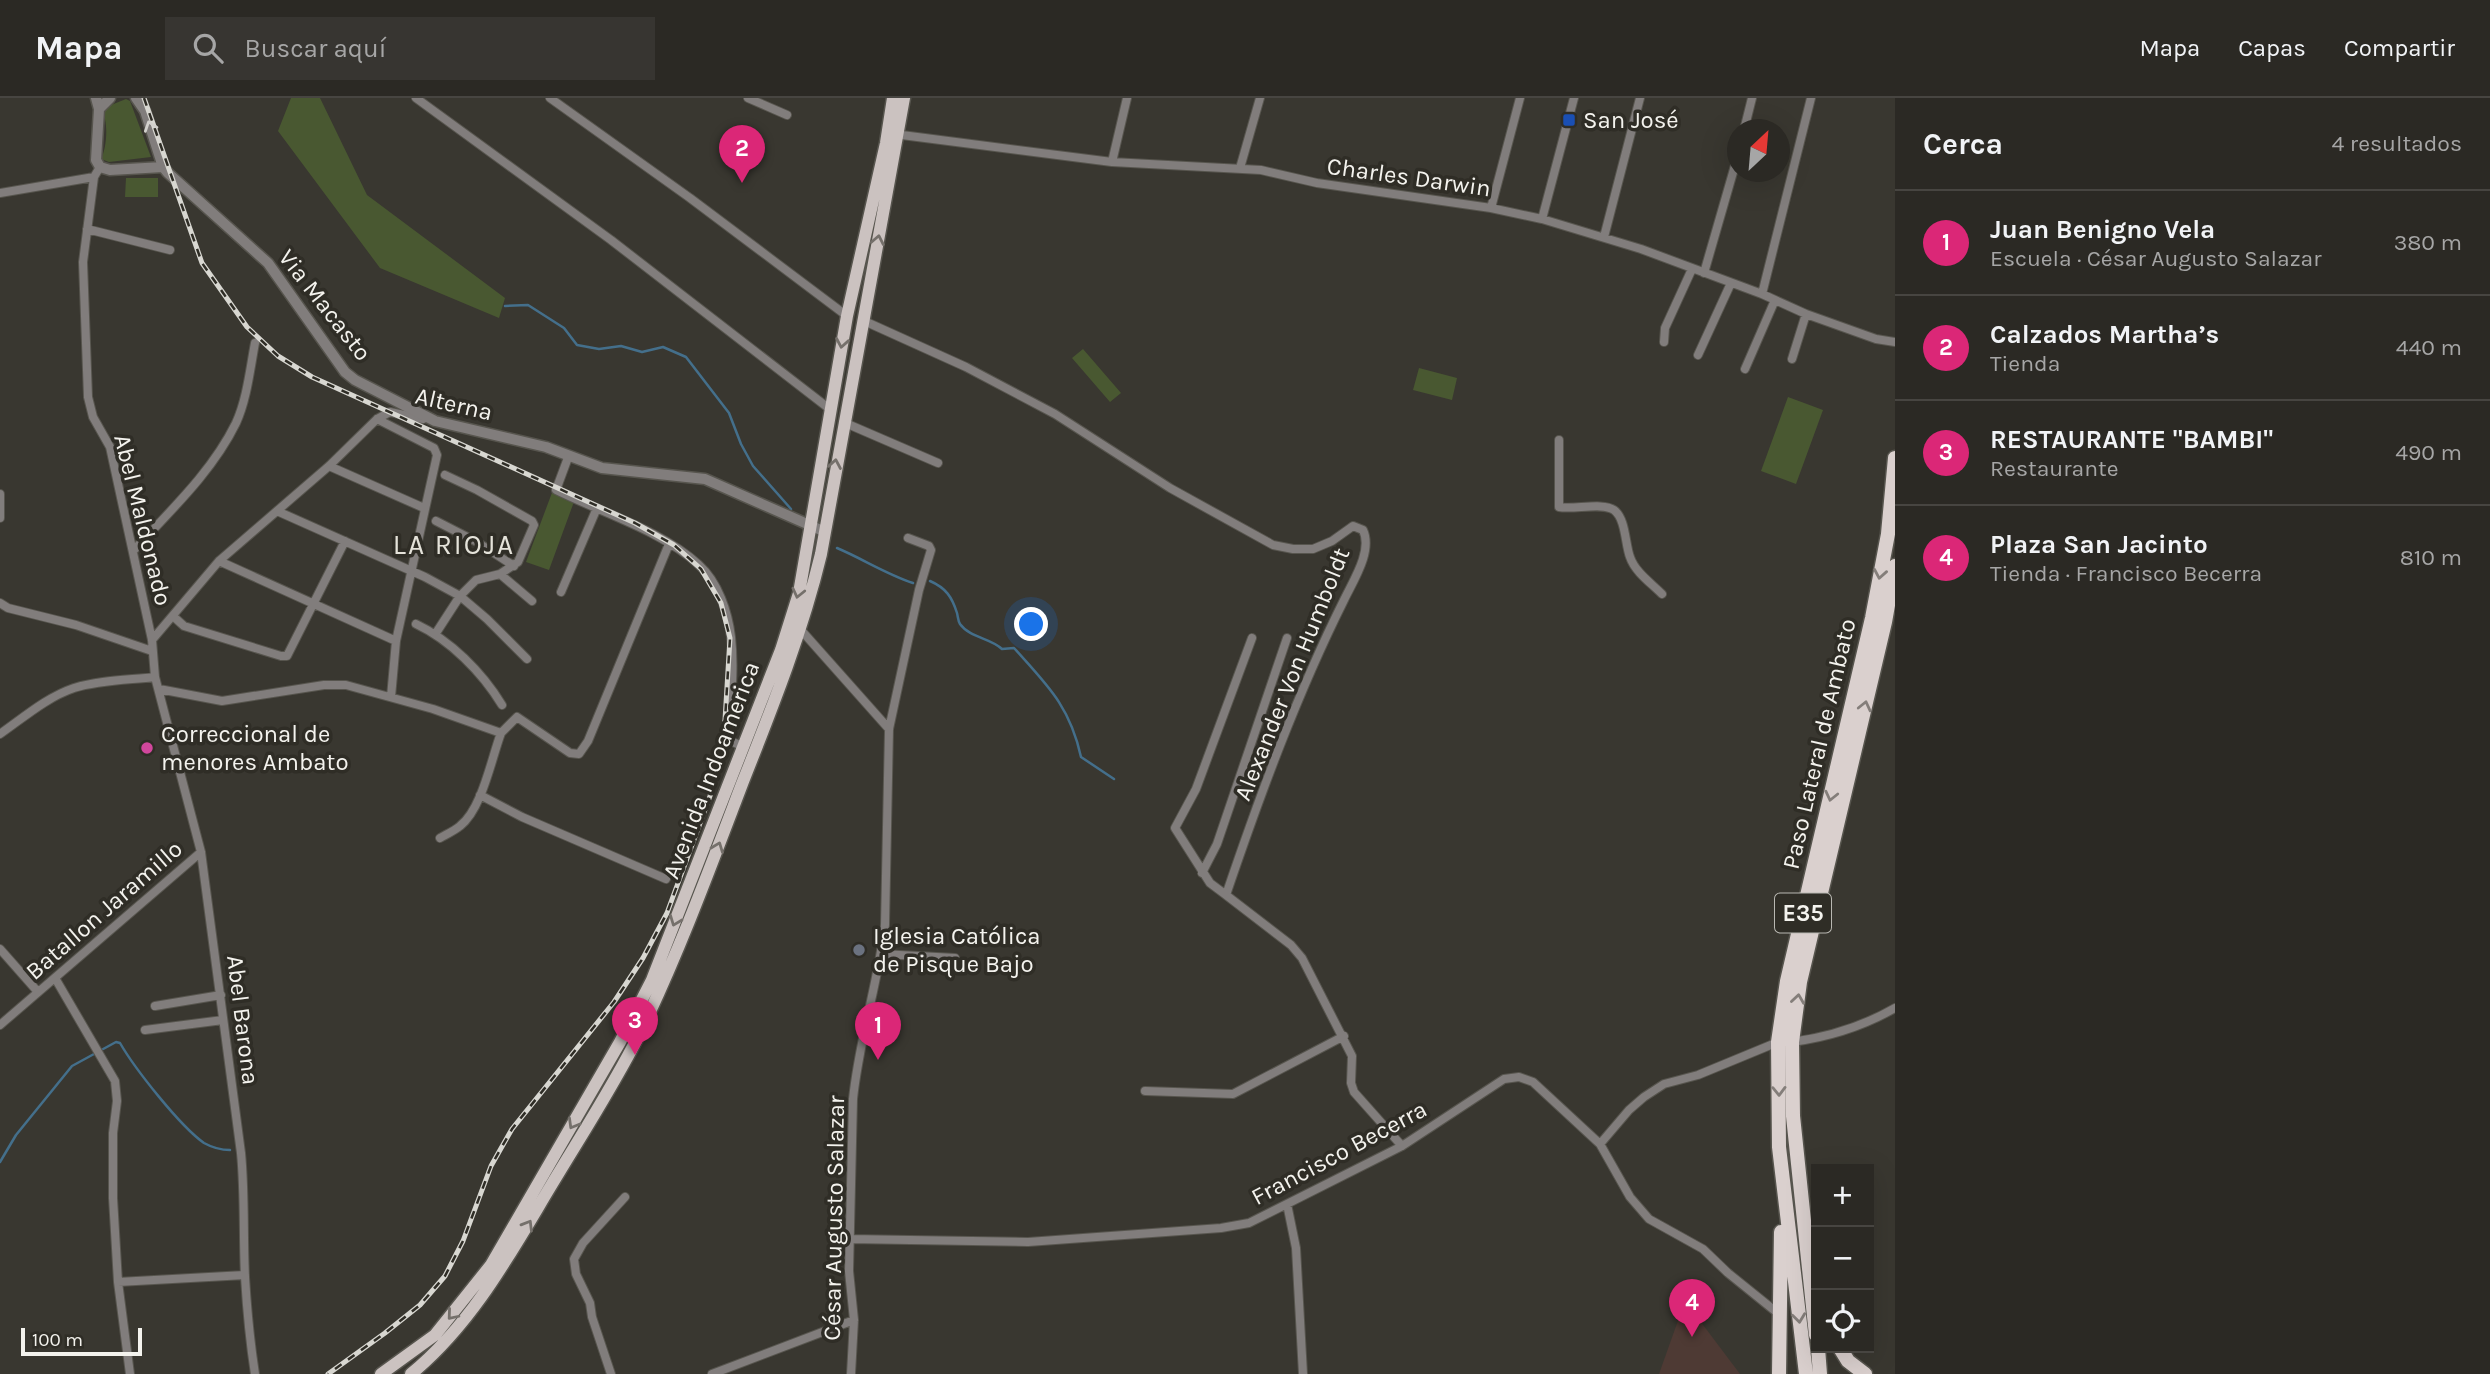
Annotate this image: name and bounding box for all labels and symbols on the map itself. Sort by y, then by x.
place label: San José [1583,106,1679,134]
marker: San José [1561,112,1577,128]
north arrow [1727,119,1790,182]
one-way arrow [144,120,158,132]
pin: 2 [719,125,765,183]
street label: Charles Darwin [1325,152,1493,202]
one-way arrow [869,234,884,246]
street label: Via Macasto [273,244,377,366]
one-way arrow [836,337,851,349]
street label: Alterna [413,382,495,426]
street label: Abel Maldonado [108,432,178,608]
one-way arrow [827,458,842,470]
district label: LA RIOJA [393,528,515,561]
street label: Alexander Von Humboldt [1228,544,1356,804]
one-way arrow [1874,568,1889,580]
one-way arrow [792,587,806,599]
your location [1014,607,1048,641]
street label: Paso Lateral de Ambato [1777,616,1861,872]
street label: Avenida Indoamerica [657,657,765,883]
one-way arrow [1857,700,1872,712]
place label: Correccional de menores Ambato [161,720,349,776]
marker: Correccional de menores Ambato [139,740,155,756]
one-way arrow [1824,790,1839,802]
street label: Batallon Jaramillo [20,834,188,986]
one-way arrow [709,842,723,854]
road number: E35 [1775,894,1831,932]
one-way arrow [669,914,683,926]
place label: Iglesia Católica de Pisque Bajo [873,922,1041,978]
marker: Iglesia Católica de Pisque Bajo [851,942,867,958]
street label: Abel Barona [221,954,265,1086]
one-way arrow [1790,993,1805,1005]
pin: 3 [612,997,658,1055]
pin: 1 [855,1002,901,1060]
one-way arrow [1771,1086,1787,1097]
street label: César Augusto Salazar [818,1095,850,1341]
street label: Francisco Becerra [1246,1095,1432,1211]
one-way arrow [568,1116,581,1129]
one-way arrow [519,1219,532,1232]
pin: 4 [1669,1279,1715,1337]
one-way arrow [447,1308,460,1320]
one-way arrow [1791,1312,1806,1323]
scale bar [21,1325,142,1357]

